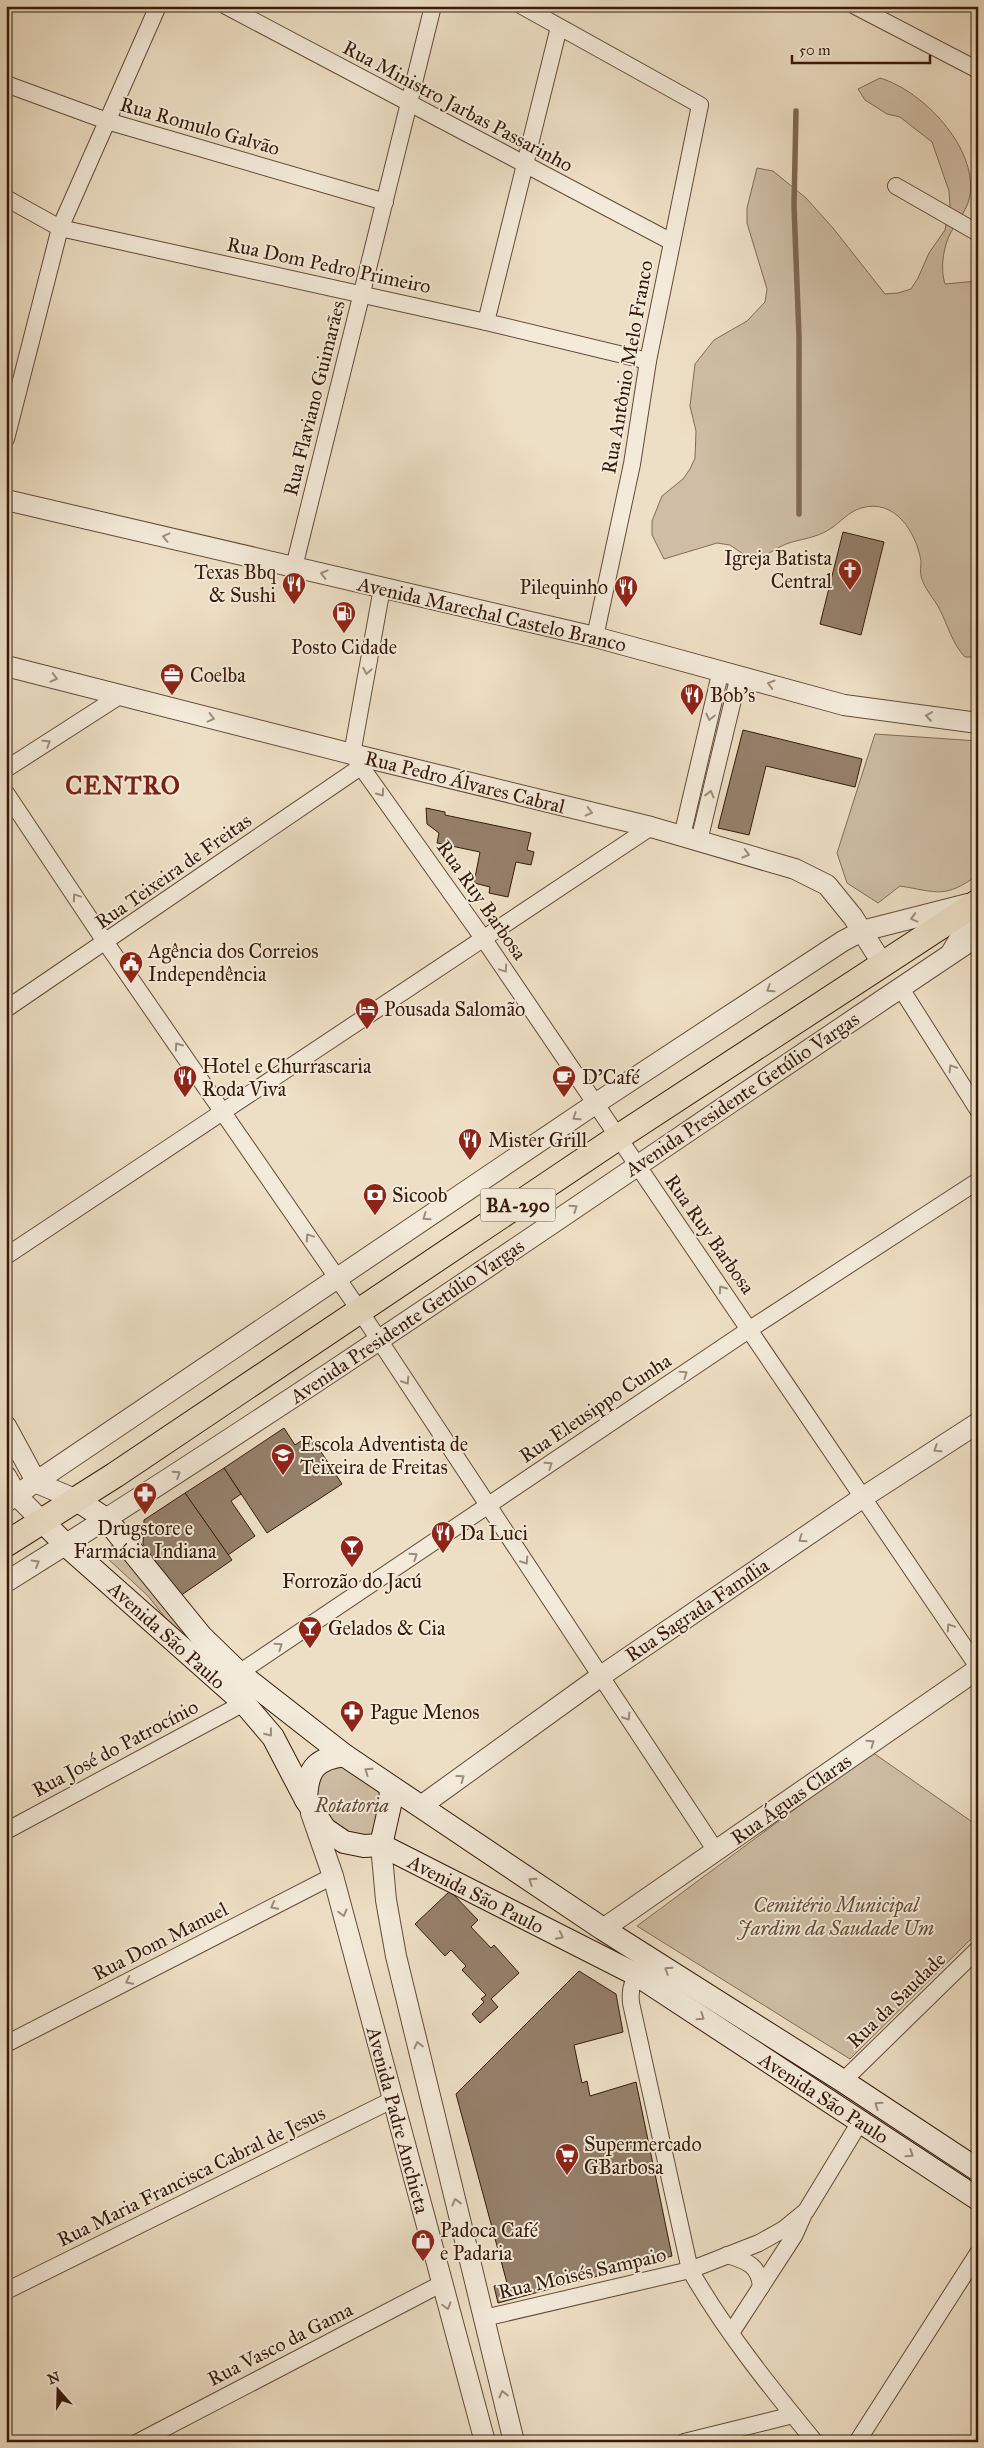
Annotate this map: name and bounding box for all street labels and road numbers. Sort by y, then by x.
street label: Rua Ministro Jarbas Passarinho [338,35,577,178]
street label: Rua Romulo Galvão [117,92,283,160]
street label: Rua Dom Pedro Primeiro [225,232,433,298]
street label: Rua Antônio Melo Franco [596,258,658,476]
street label: Rua Flaviano Guimarães [278,298,350,498]
street label: Avenida Marechal Castelo Branco [354,571,629,657]
street label: Rua Pedro Álvares Cabral [362,745,568,819]
street label: Rua Teixeira de Freitas [90,808,256,934]
street label: Rua Ruy Barbosa [432,836,532,965]
street label: Avenida Presidente Getúlio Vargas [619,1007,864,1183]
street label: Rua Ruy Barbosa [660,1170,760,1299]
road number: BA-290 [480,1188,556,1222]
street label: Avenida Presidente Getúlio Vargas [284,1234,529,1410]
street label: Rua Eleusippo Cunha [515,1348,676,1468]
street label: Rua Sagrada Família [621,1553,774,1668]
street label: Avenida São Paulo [103,1575,231,1694]
street label: Rua José do Patrocínio [28,1694,202,1803]
street label: Rua Águas Claras [725,1748,857,1850]
street label: Avenida São Paulo [403,1849,548,1939]
street label: Rua Dom Manuel [88,1896,232,1985]
street label: Rua da Saudade [842,1947,950,2053]
street label: Avenida Padre Anchieta [361,2023,435,2216]
street label: Avenida São Paulo [754,2047,893,2149]
street label: Rua Maria Francisca Cabral de Jesus [53,2101,329,2252]
street label: Rua Moisés Sampaio [496,2242,668,2304]
street label: Rua Vasco da Gama [203,2297,357,2391]

